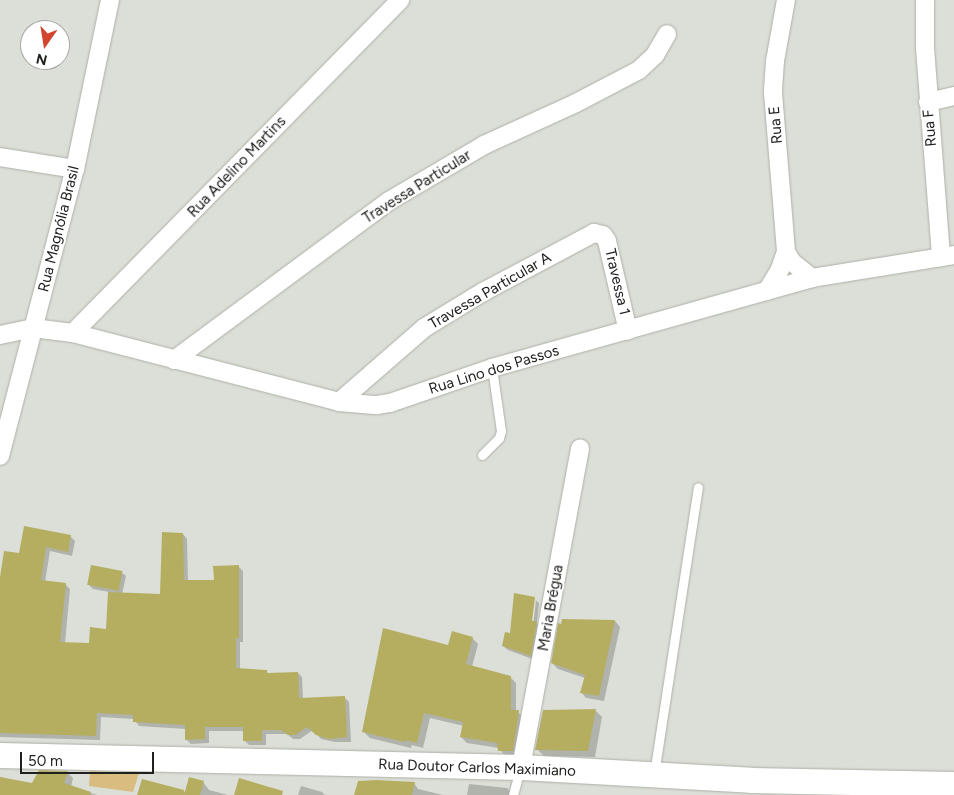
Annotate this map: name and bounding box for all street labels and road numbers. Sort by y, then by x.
street label: Rua E [765,105,787,145]
street label: Rua F [919,109,941,147]
street label: Rua Adelino Martins [184,113,290,221]
street label: Travessa Particular [360,146,474,228]
street label: Rua Magnólia Brasil [35,164,83,294]
street label: Travessa 1 [601,247,633,317]
street label: Travessa Particular A [426,249,554,333]
street label: Rua Lino dos Passos [427,342,561,398]
street label: Maria Brégua [535,563,567,653]
street label: Rua Doutor Carlos Maximiano [378,756,576,780]

